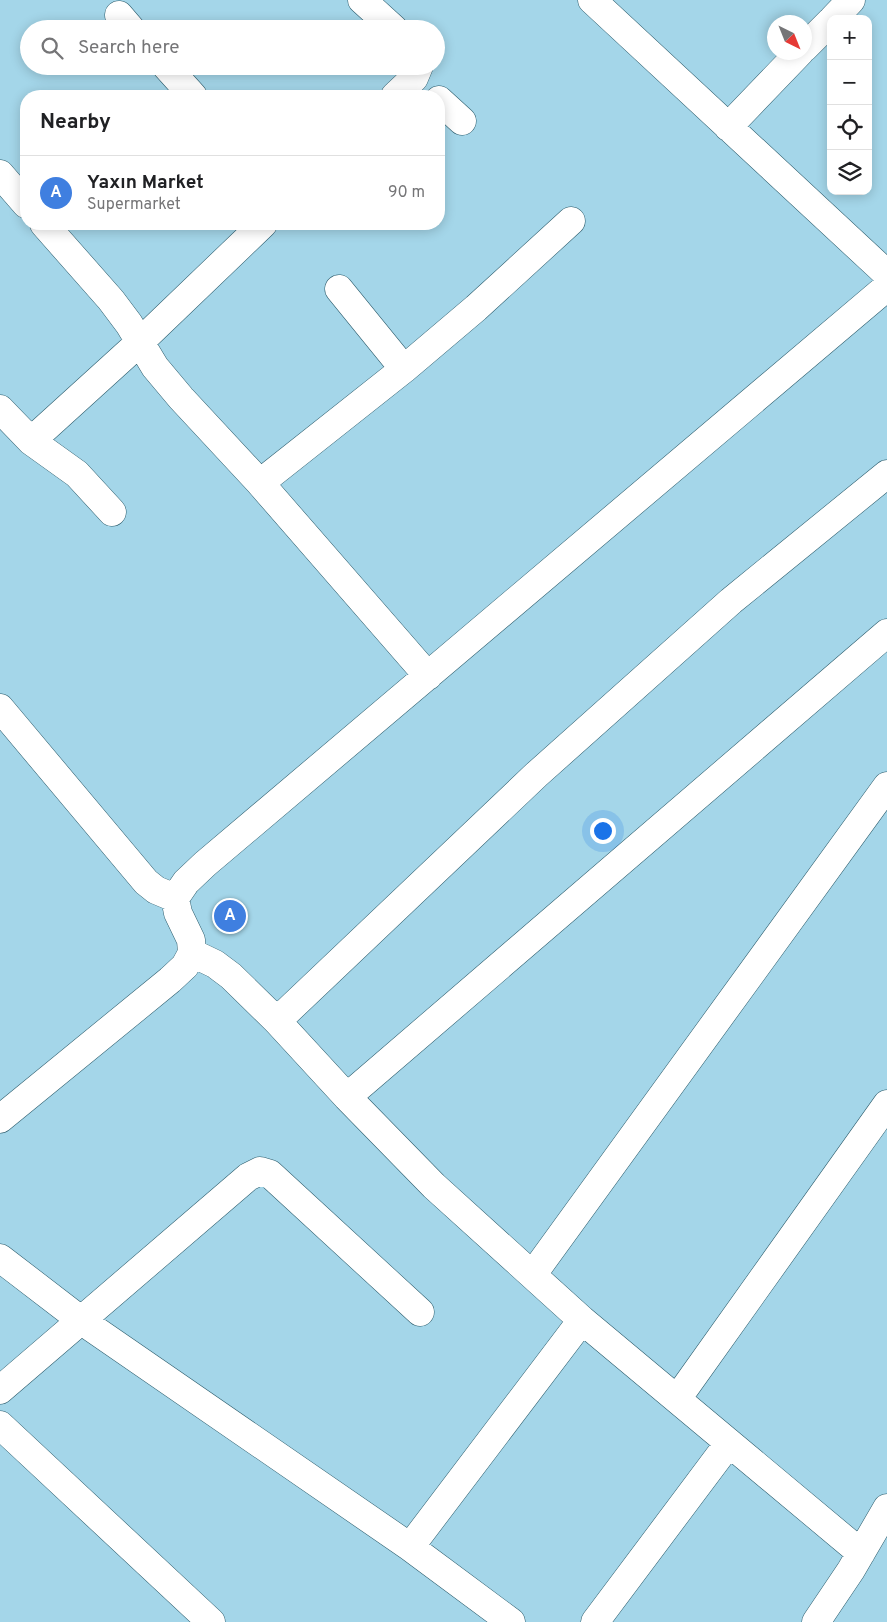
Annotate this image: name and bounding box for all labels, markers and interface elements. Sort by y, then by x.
north arrow [767,15,812,60]
map controls [827,15,872,195]
button: + [827,15,872,60]
search box [20,20,445,75]
icon: search [38,34,66,62]
text: Search here [78,36,180,60]
button: − [827,60,872,105]
button: locate [827,105,872,150]
text: Nearby [40,109,111,136]
button: layers [827,150,872,195]
text: Yaxın Market [87,171,204,195]
text: A [50,183,62,203]
text: 90 m [388,183,425,203]
text: Supermarket [87,195,181,215]
your location [590,818,616,844]
pin: A [214,897,246,935]

